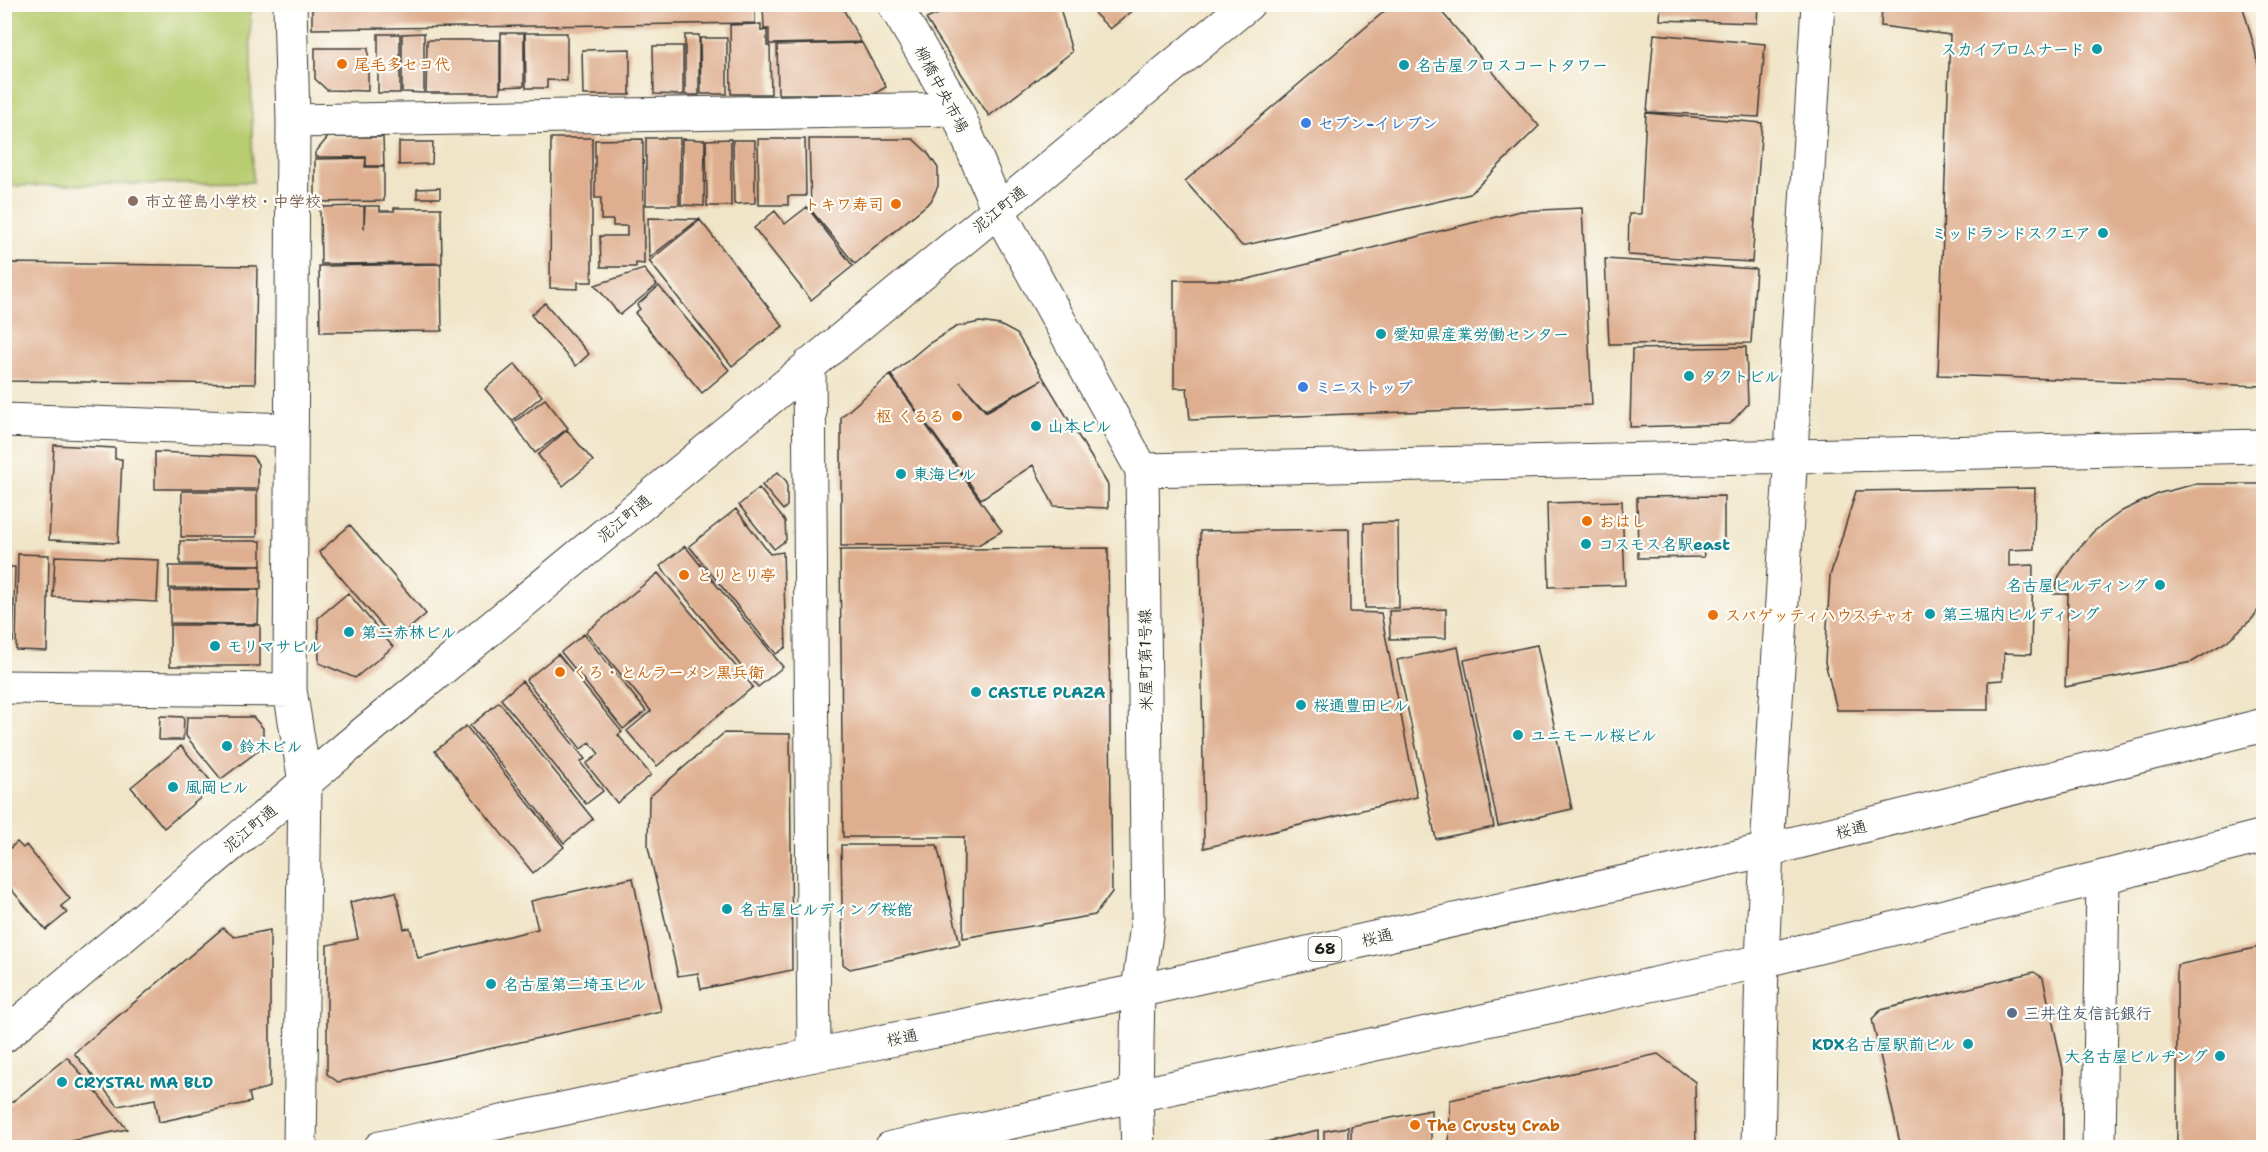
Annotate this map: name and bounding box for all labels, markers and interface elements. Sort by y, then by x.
place label: スカイプロムナード [1941,39,2085,60]
street label: 柳橋中央市場 [910,42,973,137]
marker: スカイプロムナード [2090,42,2104,56]
place label: 尾毛多セコ代 [354,54,450,75]
place label: 名古屋クロスコートタワー [1416,55,1608,76]
marker: 尾毛多セコ代 [335,57,349,71]
marker: 名古屋クロスコートタワー [1397,58,1411,72]
place label: セブン-イレブン [1318,113,1438,134]
marker: セブン-イレブン [1299,116,1313,130]
street label: 泥江町通 [968,181,1031,238]
place label: 市立笹島小学校・中学校 [145,191,321,212]
marker: 市立笹島小学校・中学校 [126,194,140,208]
place label: トキワ寿司 [804,194,884,215]
marker: トキワ寿司 [889,197,903,211]
place label: ミッドランドスクエア [1931,223,2091,244]
marker: ミッドランドスクエア [2096,226,2110,240]
place label: 愛知県産業労働センター [1393,324,1569,345]
marker: 愛知県産業労働センター [1374,327,1388,341]
place label: タクトビル [1701,366,1780,387]
marker: タクトビル [1682,369,1696,383]
place label: ミニストップ [1315,377,1413,398]
marker: ミニストップ [1296,380,1310,394]
place label: 枢 くるる [875,406,945,427]
marker: 枢 くるる [950,409,964,423]
place label: 山本ビル [1048,416,1112,437]
marker: 山本ビル [1029,419,1043,433]
place label: 東海ビル [913,464,977,485]
marker: 東海ビル [894,467,908,481]
street label: 泥江町通 [593,490,656,547]
place label: おはし [1599,511,1647,532]
marker: おはし [1580,514,1594,528]
place label: コスモス名駅east [1598,534,1730,555]
marker: コスモス名駅east [1579,537,1593,551]
place label: とりとり亭 [696,565,776,586]
marker: とりとり亭 [677,568,691,582]
place label: 名古屋ビルディング [2006,575,2148,596]
marker: 名古屋ビルディング [2153,578,2167,592]
place label: 第三堀内ビルディング [1942,604,2100,625]
place label: スパゲッティハウスチャオ [1725,605,1915,626]
marker: 第三堀内ビルディング [1923,607,1937,621]
street label: 米屋町第1号線 [1134,608,1157,712]
marker: スパゲッティハウスチャオ [1706,608,1720,622]
place label: 第二赤林ビル [361,622,457,643]
marker: 第二赤林ビル [342,625,356,639]
place label: モリマサビル [227,636,323,657]
marker: モリマサビル [208,639,222,653]
place label: くろ・とんラーメン黒兵衛 [572,662,765,683]
marker: くろ・とんラーメン黒兵衛 [553,665,567,679]
place label: CASTLE PLAZA [988,682,1105,703]
marker: CASTLE PLAZA [969,685,983,699]
place label: 桜通豊田ビル [1313,695,1409,716]
marker: 桜通豊田ビル [1294,698,1308,712]
place label: ユニモール桜ビル [1530,725,1657,746]
marker: ユニモール桜ビル [1511,728,1525,742]
place label: 鈴木ビル [239,736,303,757]
marker: 鈴木ビル [220,739,234,753]
place label: 風岡ビル [185,777,249,798]
marker: 風岡ビル [166,780,180,794]
street label: 泥江町通 [219,800,282,857]
street label: 桜通 [1833,815,1869,844]
place label: 名古屋ビルディング桜館 [739,899,913,920]
marker: 名古屋ビルディング桜館 [720,902,734,916]
street label: 桜通 [1359,924,1395,951]
road number: 68 [1308,937,1342,961]
place label: 名古屋第二埼玉ビル [503,974,647,995]
marker: 名古屋第二埼玉ビル [484,977,498,991]
place label: 三井住友信託銀行 [2024,1003,2152,1024]
marker: 三井住友信託銀行 [2005,1006,2019,1020]
street label: 桜通 [884,1024,920,1051]
place label: KDX名古屋駅前ビル [1812,1034,1956,1055]
marker: KDX名古屋駅前ビル [1961,1037,1975,1051]
place label: 大名古屋ビルヂング [2064,1046,2208,1067]
marker: 大名古屋ビルヂング [2213,1049,2227,1063]
place label: CRYSTAL MA BLD [74,1072,213,1093]
marker: CRYSTAL MA BLD [55,1075,69,1089]
place label: The Crusty Crab [1427,1115,1560,1136]
marker: The Crusty Crab [1408,1118,1422,1132]

